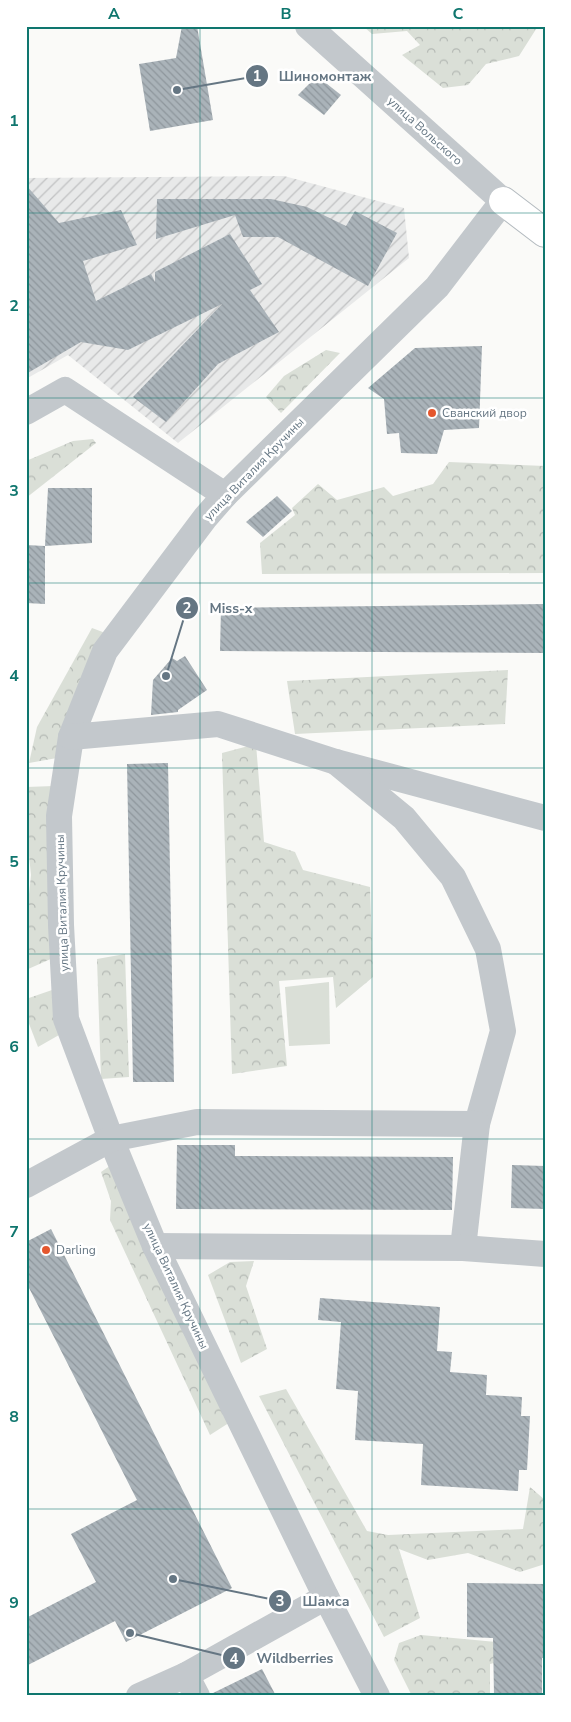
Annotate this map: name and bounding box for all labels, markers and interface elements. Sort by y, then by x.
text: A [108,3,120,25]
text: B [280,3,292,25]
text: C [453,3,464,25]
callout: Шиномонтаж [244,61,382,90]
text: 1 [252,66,262,86]
text: Шиномонтаж [279,67,372,86]
street label: улица Вольского [384,93,466,169]
text: 1 [9,110,19,132]
text: 2 [9,295,19,317]
place label: Сванский двор [442,405,527,421]
marker: Сванский двор [426,407,438,419]
street label: улица Виталия Кручины [201,414,307,524]
text: 3 [9,480,19,502]
callout: Miss-x [175,593,262,622]
text: 2 [182,598,192,618]
text: Miss-x [210,599,253,618]
text: 4 [9,665,19,687]
street label: улица Виталия Кручины [52,834,72,972]
text: 5 [9,851,19,873]
text: 6 [9,1036,19,1058]
street label: улица Виталия Кручины [140,1220,212,1352]
text: 7 [9,1221,19,1243]
place label: Darling [56,1242,96,1258]
marker: Darling [40,1244,52,1256]
text: 8 [9,1406,19,1428]
callout: Шамса [268,1586,360,1615]
text: 3 [275,1591,285,1611]
text: 9 [9,1592,19,1614]
text: Шамса [302,1592,350,1611]
callout: Wildberries [222,1644,344,1673]
text: 4 [229,1649,239,1669]
text: Wildberries [257,1649,334,1668]

